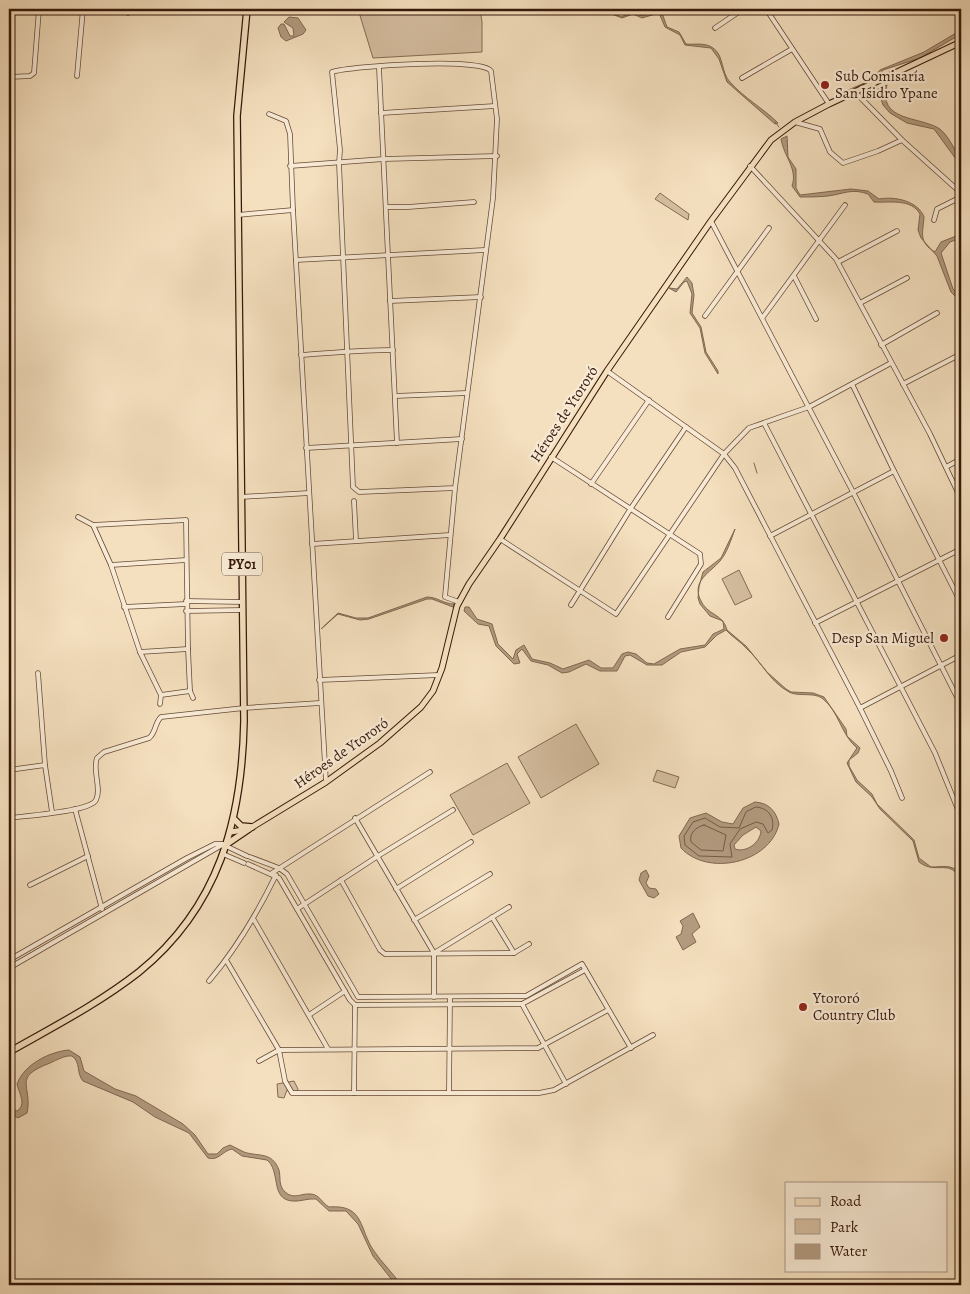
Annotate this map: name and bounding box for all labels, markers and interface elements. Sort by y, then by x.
place label: Sub Comisaría San Isidro Ypane [835,66,938,103]
marker: Sub Comisaría San Isidro Ypane [819,79,831,91]
street label: Héroes de Ytororó [525,362,603,466]
road number: PY01 [222,552,262,576]
place label: Desp San Miguel [831,628,934,648]
marker: Desp San Miguel [938,632,950,644]
street label: Héroes de Ytororó [290,713,392,793]
place label: Ytororó Country Club [812,988,896,1025]
marker: Ytororó Country Club [797,1001,809,1013]
legend [785,1182,948,1272]
text: Road [830,1191,862,1211]
text: Park [830,1217,859,1237]
text: Water [829,1241,867,1261]

